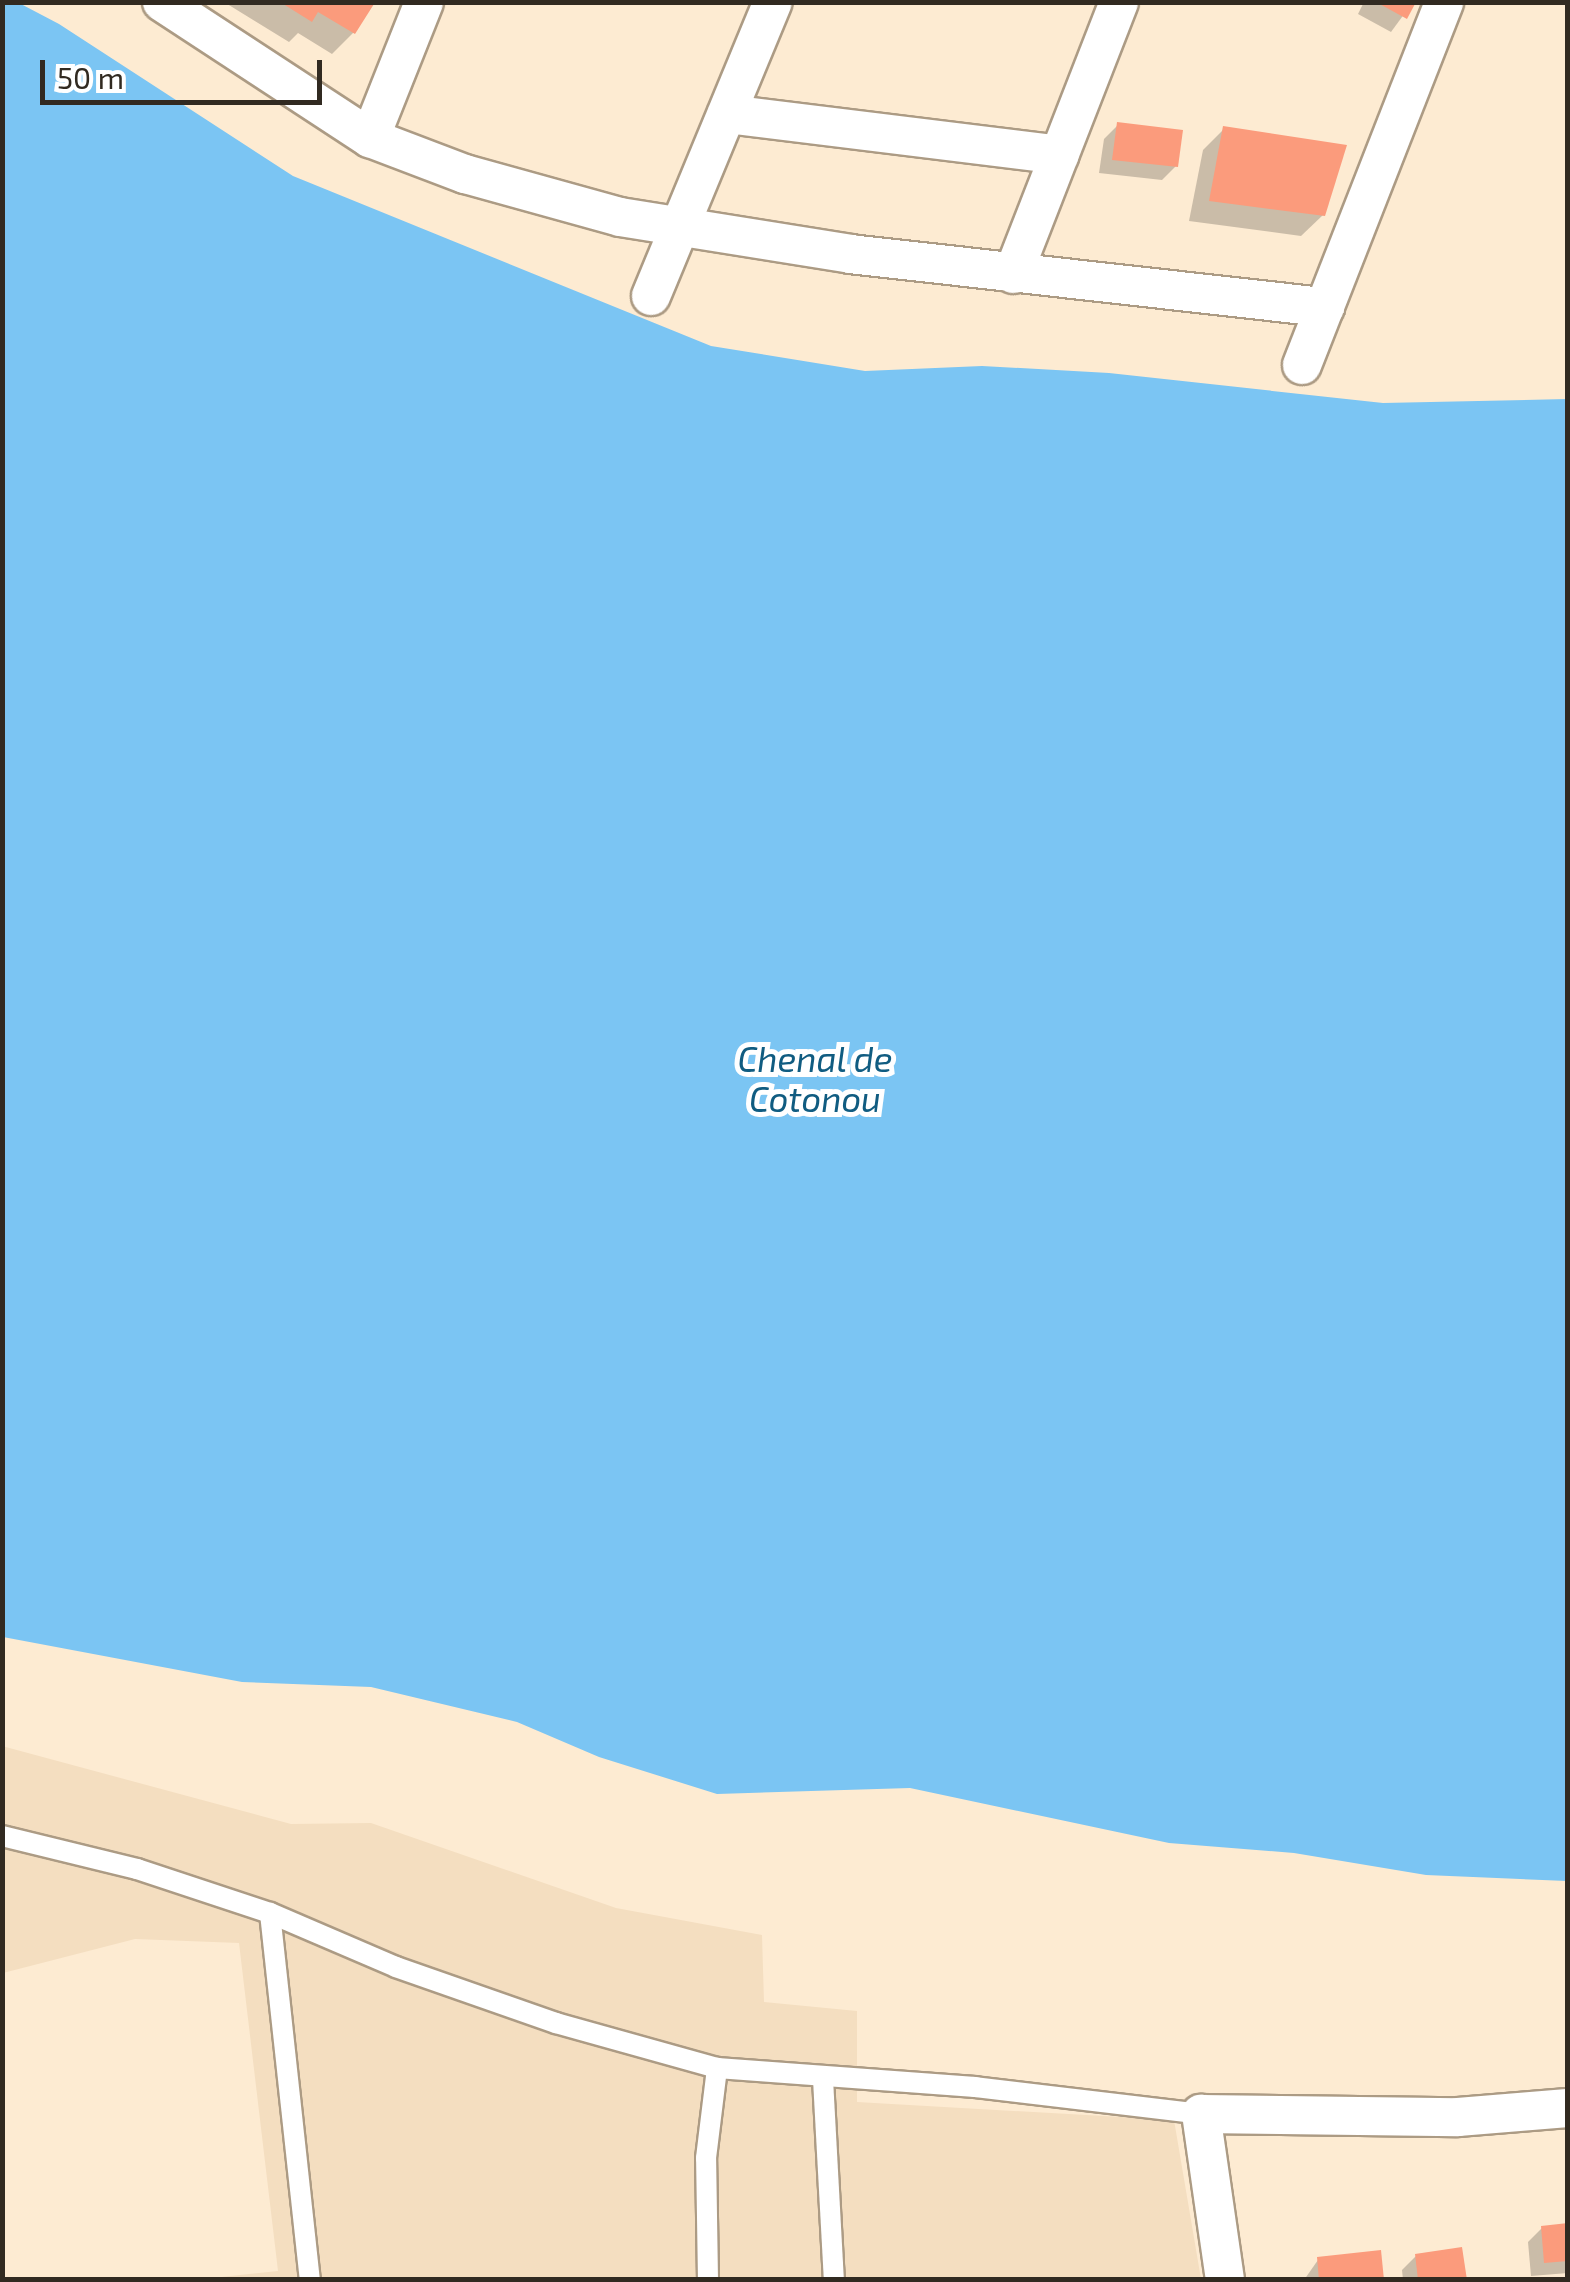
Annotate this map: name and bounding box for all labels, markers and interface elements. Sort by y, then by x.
scale bar [45,40,328,102]
text: 50 m [57,59,124,95]
water label: Chenal de Cotonou [737,1037,893,1119]

